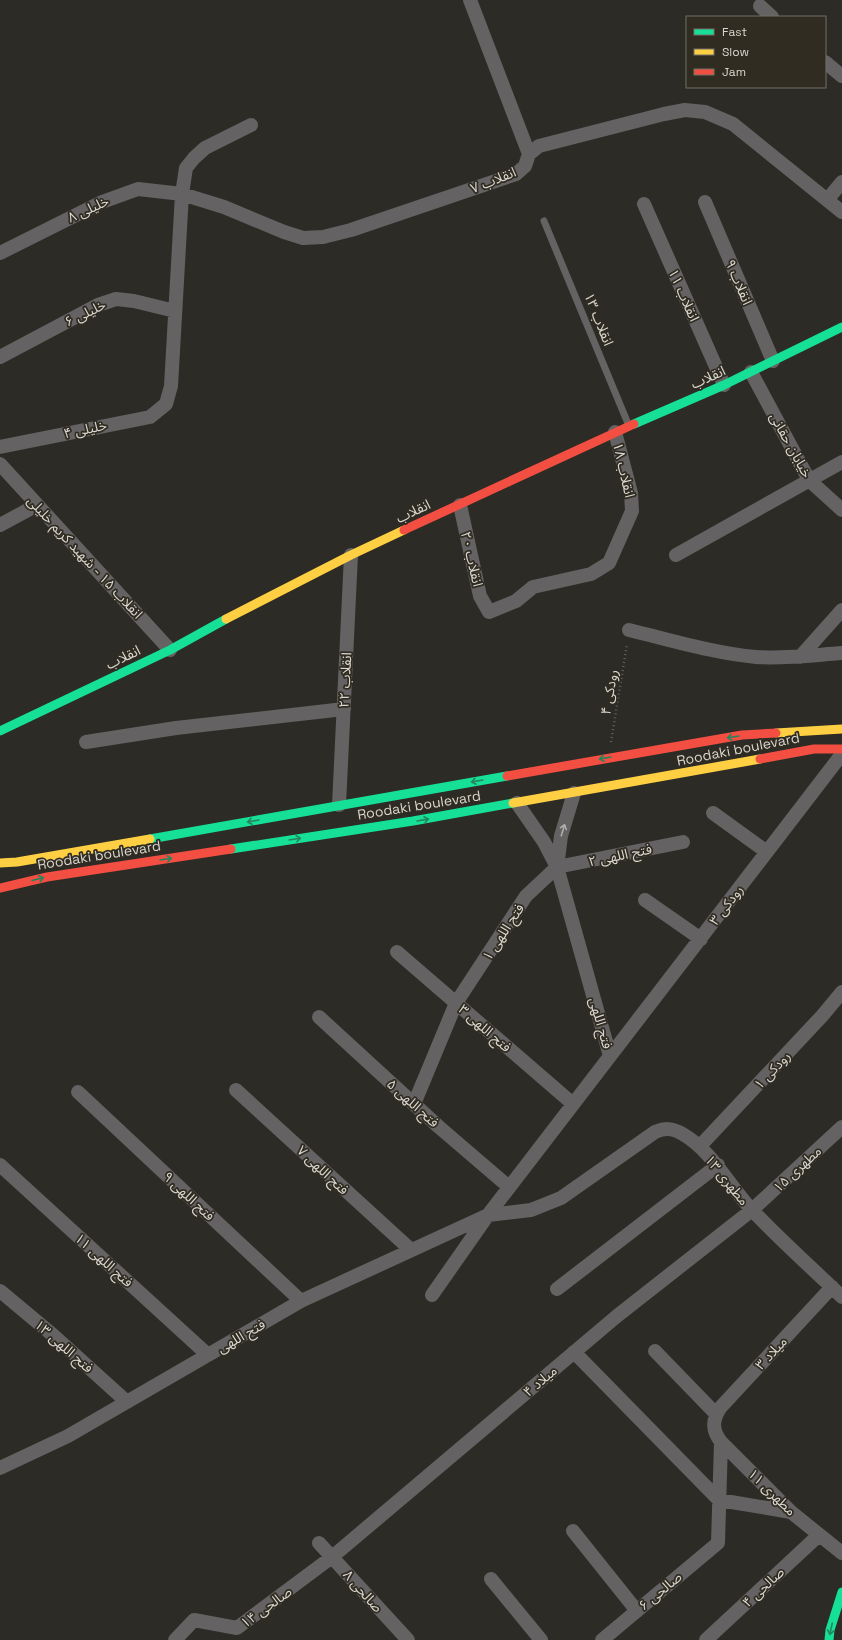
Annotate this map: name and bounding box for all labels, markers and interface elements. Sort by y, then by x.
legend [686,16,826,88]
text: Fast [722,24,747,40]
text: Slow [722,44,749,60]
text: Jam [722,64,746,80]
street label: انقلاب ۷ [467,163,519,197]
street label: خلیلی ۸ [64,192,112,226]
street label: انقلاب ۹ [721,256,757,308]
street label: انقلاب ۱۱ [664,266,704,324]
street label: انقلاب ۱۳ [580,290,618,348]
street label: خلیلی ۶ [61,295,109,331]
street label: انقلاب [688,361,728,393]
street label: خیابان حقانی [766,409,816,481]
street label: خلیلی ۴ [62,416,108,442]
street label: انقلاب ۱۸ [609,441,639,499]
street label: انقلاب ۱۵ - شهید کریم خلیلی [22,492,147,624]
street label: انقلاب [393,495,433,527]
street label: انقلاب ۲۰ [457,530,487,588]
street label: انقلاب [103,641,143,673]
street label: انقلاب ۲۲ [335,652,355,708]
street label: رودکی ۴ [596,668,622,716]
street label: Roodaki boulevard [675,728,801,770]
one-way arrow [727,733,740,741]
one-way arrow [599,754,612,762]
one-way arrow [471,777,484,785]
street label: Roodaki boulevard [356,786,482,824]
one-way arrow [416,815,429,823]
one-way arrow [246,817,259,825]
one-way arrow [560,823,567,836]
one-way arrow [288,835,301,843]
street label: Roodaki boulevard [36,836,162,874]
street label: فتح اللهی ۲ [587,840,654,872]
one-way arrow [159,855,172,863]
one-way arrow [31,875,44,882]
street label: رودکی ۳ [705,881,747,929]
street label: فتح اللهی ۱ [478,900,530,965]
street label: فتح اللهی [583,995,617,1051]
street label: فتح اللهی ۳ [453,1000,515,1057]
street label: رودکی ۱ [750,1047,794,1093]
street label: فتح اللهی ۵ [382,1075,443,1133]
street label: فتح اللهی ۷ [292,1141,353,1200]
street label: مطهری ۱۵ [769,1142,825,1196]
street label: مطهری ۱۳ [701,1151,753,1209]
street label: فتح اللهی ۹ [158,1167,219,1226]
street label: فتح اللهی ۱۱ [70,1229,137,1292]
street label: فتح اللهی ۱۳ [29,1315,97,1378]
street label: فتح اللهی [214,1315,269,1359]
street label: میلاد ۳ [751,1333,791,1373]
street label: میلاد ۴ [519,1361,561,1401]
street label: مطهری ۱۱ [744,1465,800,1519]
street label: صالحی ۴ [738,1563,788,1611]
street label: صالحی ۸ [339,1566,387,1616]
street label: صالحی ۶ [635,1567,686,1614]
street label: صالحی ۱۴ [237,1582,296,1632]
one-way arrow [826,1622,834,1635]

